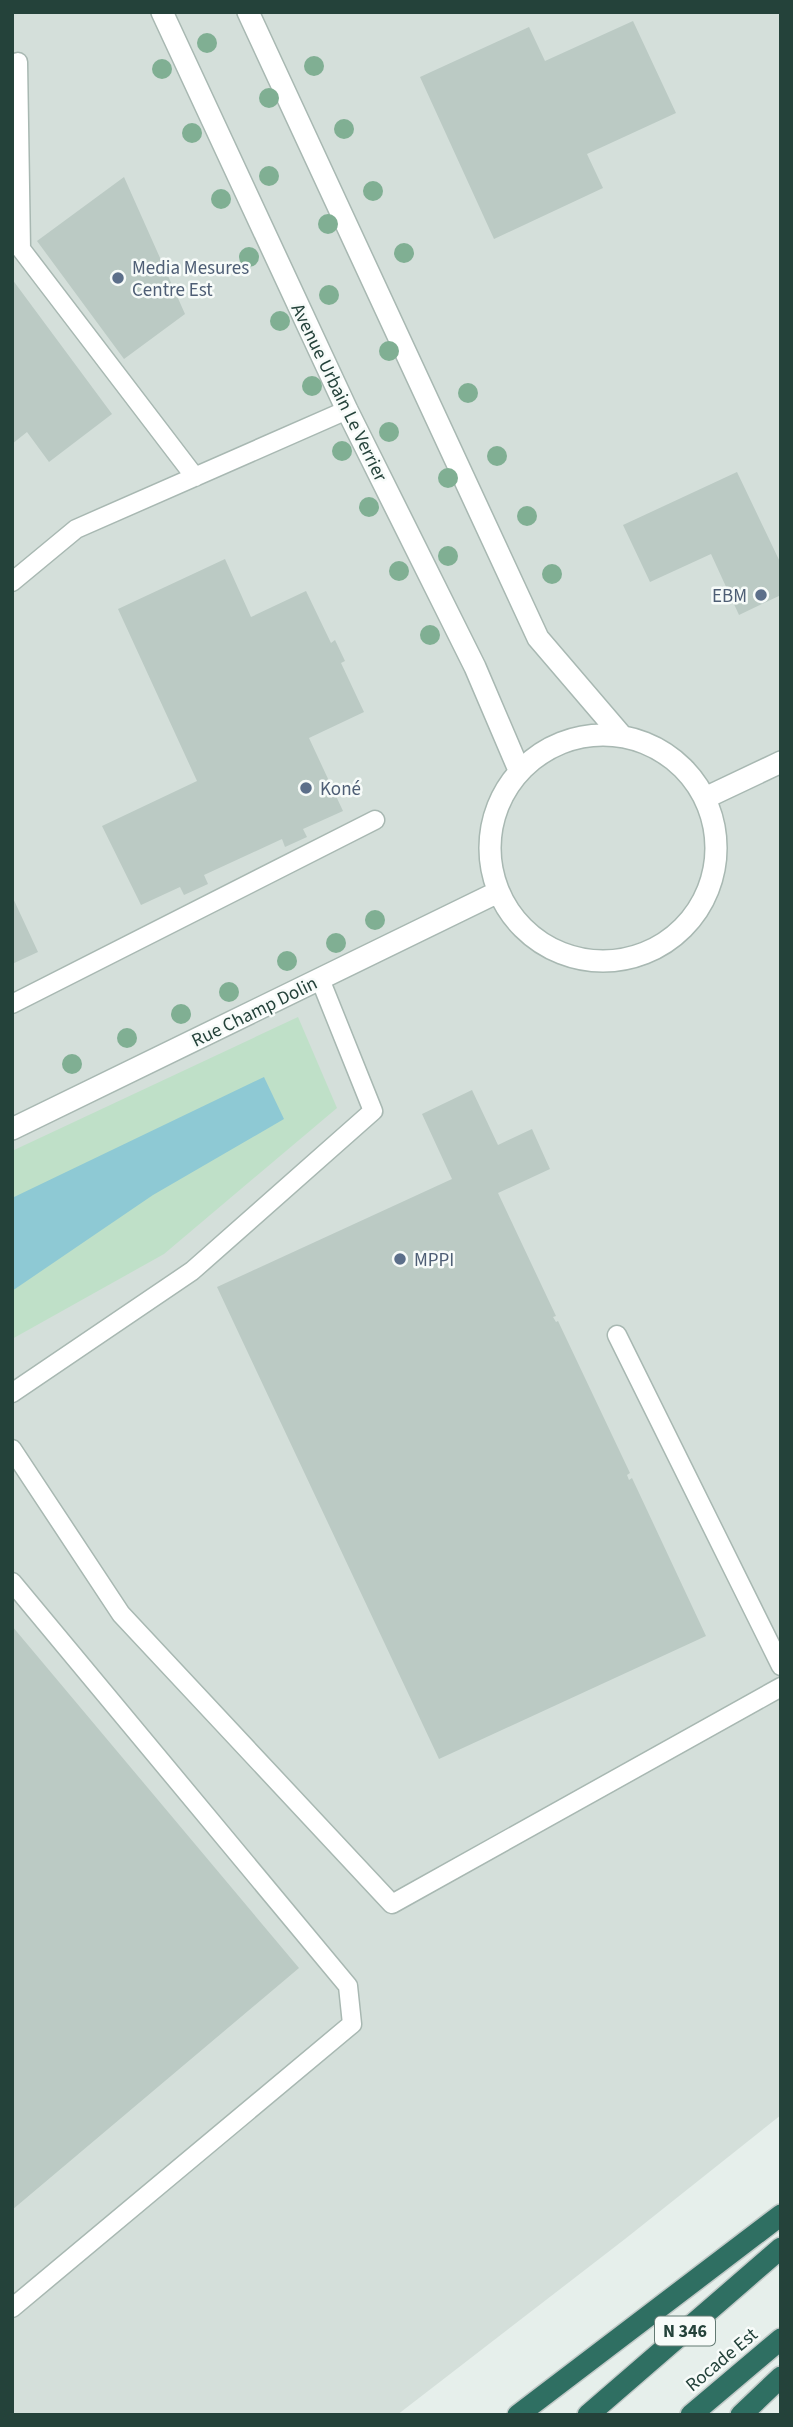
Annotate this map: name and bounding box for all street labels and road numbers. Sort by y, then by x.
street label: Avenue Urbain Le Verrier [284,299,394,487]
street label: Rue Champ Dolin [187,970,322,1055]
road number: N 346 [655,2316,715,2346]
street label: Rocade Est [680,2322,764,2398]

